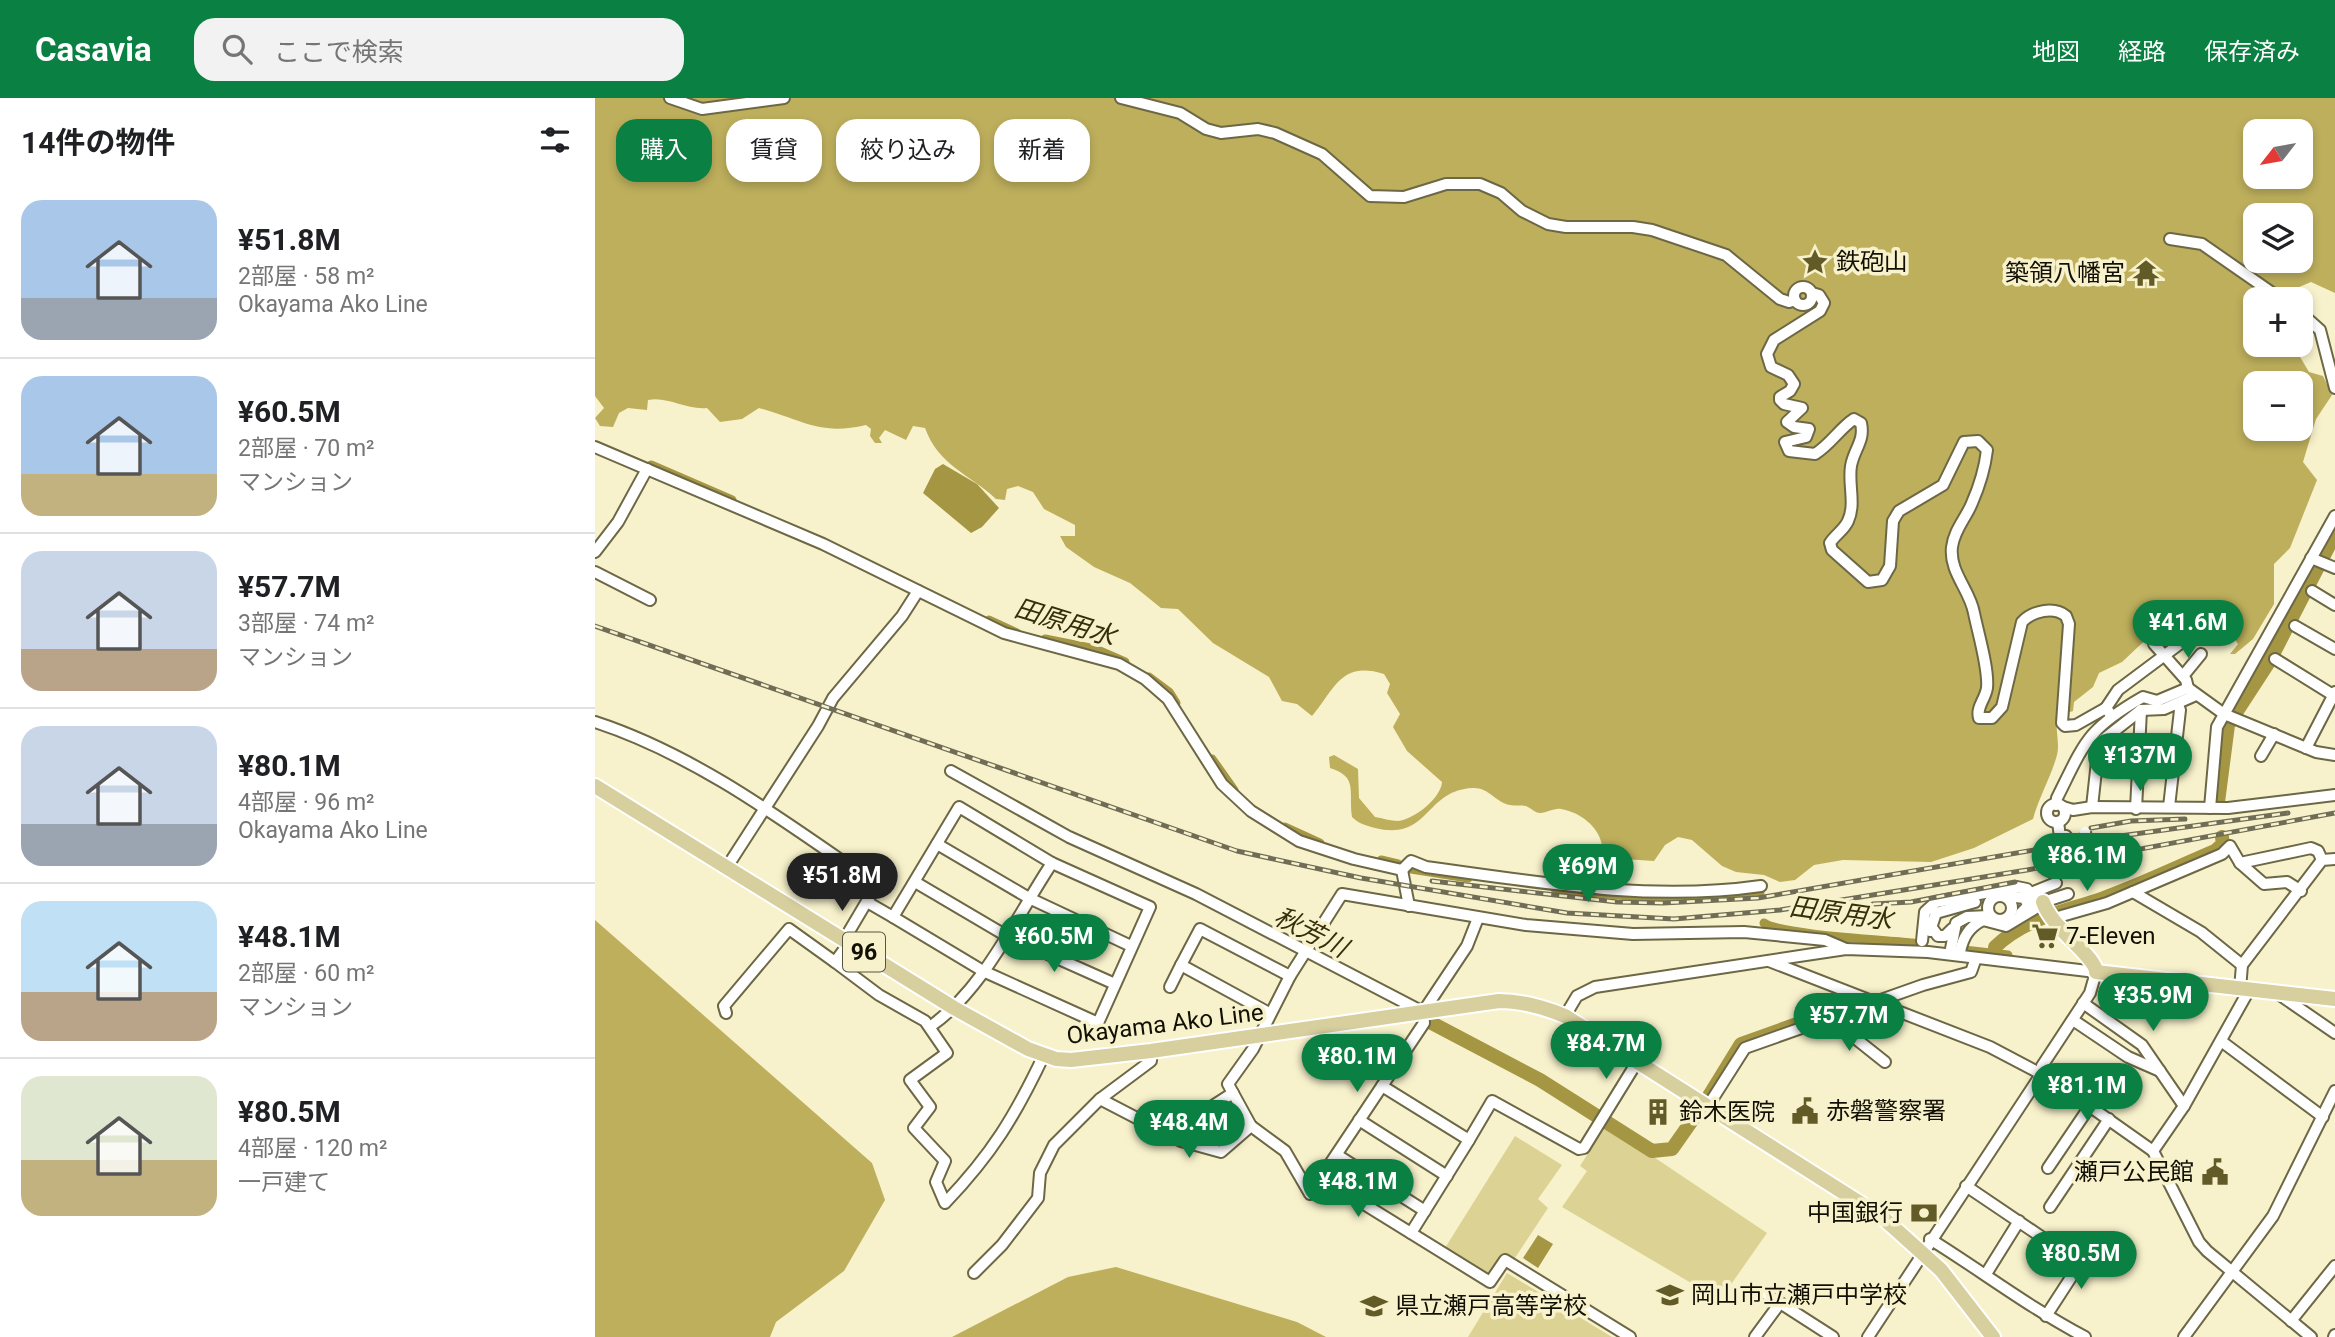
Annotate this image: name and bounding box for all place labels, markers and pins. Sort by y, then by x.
place icon: 鉄砲山 [1800,247,1830,277]
place label: 鉄砲山 [1836,248,1908,276]
temple icon: 築領八幡宮 [2131,258,2161,288]
place label: 築領八幡宮 [2005,259,2125,287]
pin: ¥41.6M [2131,601,2245,660]
pin: ¥137M [2091,734,2189,793]
pin: ¥86.1M [2030,834,2144,893]
pin: ¥69M [1547,844,1629,904]
pin: ¥51.8M [785,854,899,913]
pin: ¥60.5M [997,914,1111,974]
supermarket icon: 7-Eleven [2030,921,2060,951]
place label: 7-Eleven [2066,922,2156,950]
pin: ¥35.9M [2096,974,2210,1033]
pin: ¥57.7M [1792,993,1906,1053]
pin: ¥84.7M [1549,1021,1663,1081]
pin: ¥80.1M [1300,1034,1414,1094]
pin: ¥81.1M [2030,1063,2144,1123]
public building icon: 赤磐警察署 [1790,1096,1820,1126]
building icon: 鈴木医院 [1643,1097,1673,1127]
place label: 赤磐警察署 [1826,1097,1946,1125]
place label: 鈴木医院 [1679,1098,1775,1126]
pin: ¥48.4M [1132,1100,1246,1160]
public building icon: 瀬戸公民館 [2200,1157,2230,1187]
place label: 瀬戸公民館 [2074,1158,2194,1186]
pin: ¥48.1M [1301,1160,1415,1219]
bank icon: 中国銀行 [1909,1198,1939,1228]
place label: 中国銀行 [1807,1199,1903,1227]
pin: ¥80.5M [2024,1232,2138,1291]
school or university icon: 岡山市立瀬戸中学校 [1655,1280,1685,1310]
place label: 岡山市立瀬戸中学校 [1691,1281,1907,1309]
school or university icon: 県立瀬戸高等学校 [1359,1291,1389,1321]
place label: 県立瀬戸高等学校 [1395,1292,1587,1320]

